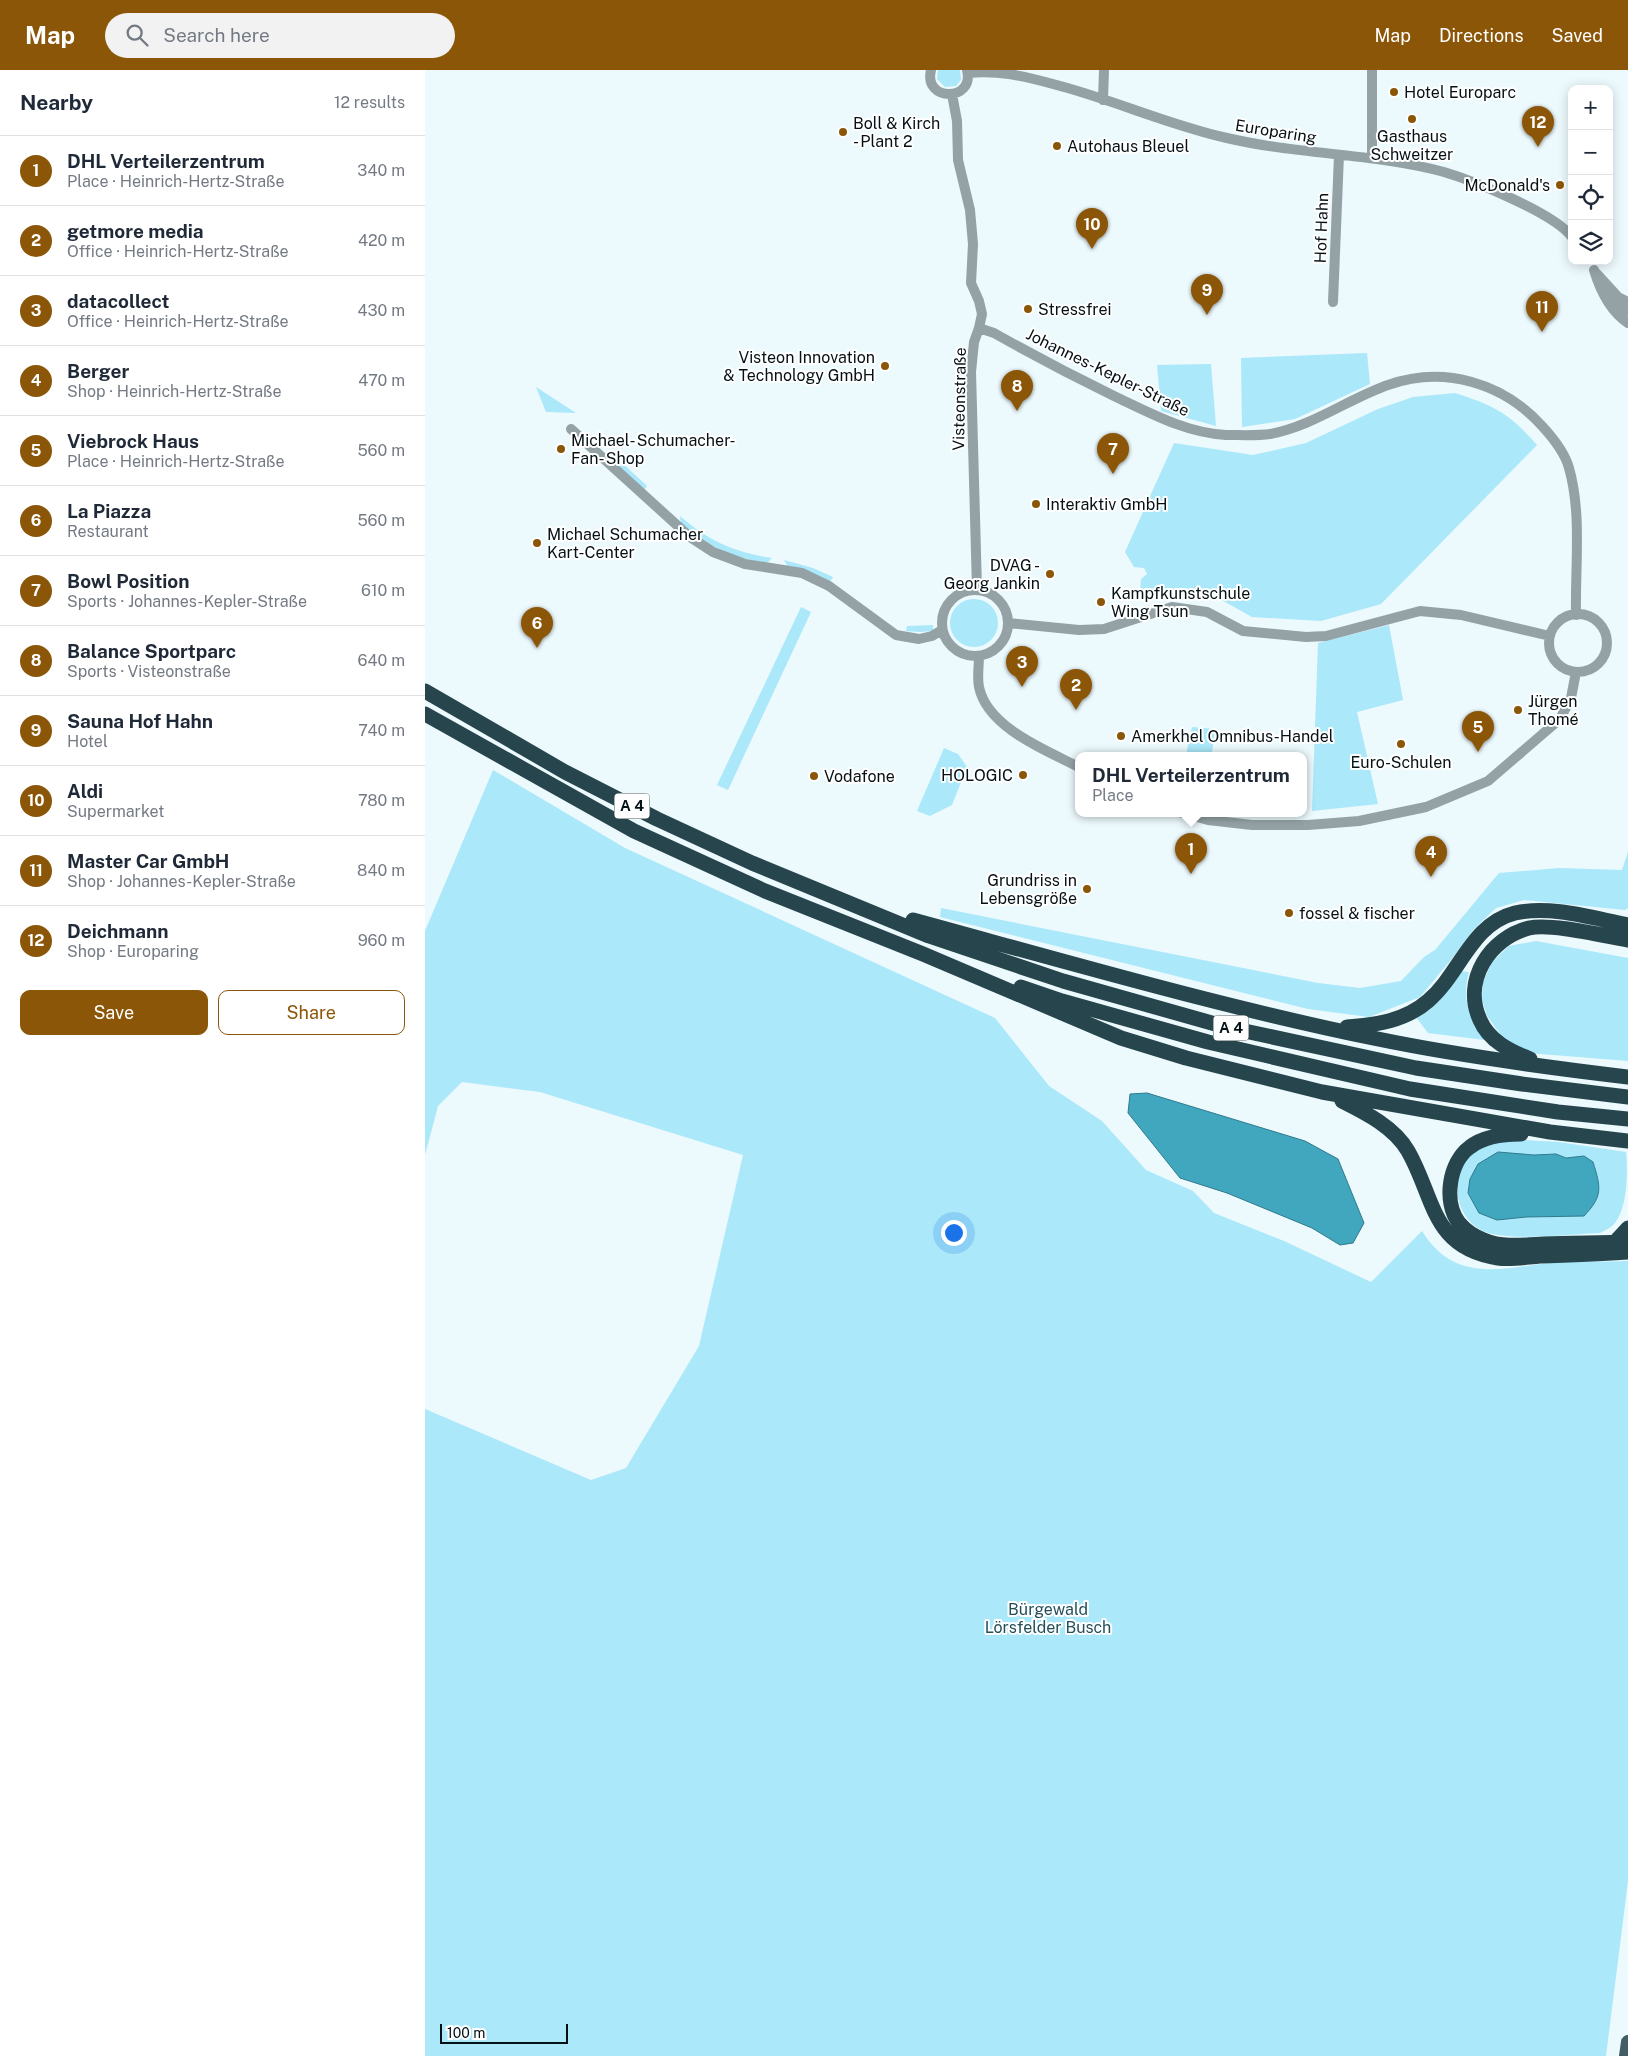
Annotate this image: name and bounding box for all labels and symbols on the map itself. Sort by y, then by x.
place label: Hotel Europarc [1404,83,1516,102]
marker: Hotel Europarc [1388,86,1400,98]
pin: 12 [1522,106,1554,147]
marker: Gasthaus Schweitzer [1406,113,1418,125]
place label: Boll & Kirch - Plant 2 [853,114,940,151]
street label: Europaring [1234,116,1318,147]
marker: Boll & Kirch - Plant 2 [837,126,849,138]
place label: Gasthaus Schweitzer [1371,127,1453,164]
place label: Autohaus Bleuel [1067,137,1189,156]
marker: Autohaus Bleuel [1051,140,1063,152]
place label: McDonald's [1464,176,1550,195]
marker: McDonald's [1554,179,1566,191]
street label: Hof Hahn [1311,192,1332,264]
pin: 10 [1076,208,1108,249]
pin: 9 [1191,274,1223,315]
pin: 11 [1526,291,1558,332]
place label: Stressfrei [1038,300,1111,319]
marker: Stressfrei [1022,303,1034,315]
street label: Johannes-Kepler-Straße [1023,325,1192,420]
street label: Visteonstraße [949,347,970,451]
place label: Visteon Innovation & Technology GmbH [723,348,875,385]
marker: Visteon Innovation & Technology GmbH [879,360,891,372]
pin: 8 [1001,370,1033,411]
place label: Michael- Schumacher- Fan- Shop [571,431,736,468]
pin: 7 [1097,433,1129,474]
marker: Michael- Schumacher- Fan- Shop [555,443,567,455]
place label: Interaktiv GmbH [1046,495,1167,514]
marker: Interaktiv GmbH [1030,498,1042,510]
place label: Michael Schumacher Kart-Center [547,525,703,562]
marker: Michael Schumacher Kart-Center [531,537,543,549]
place label: DVAG - Georg Jankin [944,556,1040,593]
marker: DVAG - Georg Jankin [1044,568,1056,580]
place label: Kampfkunstschule Wing Tsun [1111,584,1250,621]
marker: Kampfkunstschule Wing Tsun [1095,596,1107,608]
pin: 6 [521,607,553,648]
pin: 3 [1006,646,1038,687]
pin: 2 [1060,669,1092,710]
place label: Jürgen Thomé [1528,692,1579,729]
marker: Jürgen Thomé [1512,704,1524,716]
pin: 5 [1462,711,1494,752]
place label: Amerkhel Omnibus-Handel [1131,727,1334,746]
marker: Amerkhel Omnibus-Handel [1115,730,1127,742]
marker: Euro-Schulen [1395,738,1407,750]
place label: Euro-Schulen [1351,753,1451,772]
place label: HOLOGIC [941,766,1013,785]
place label: Vodafone [824,767,895,786]
marker: HOLOGIC [1017,769,1029,781]
marker: Vodafone [808,770,820,782]
road number: A 4 [615,794,649,818]
pin: 1 [1175,833,1207,874]
pin: 4 [1415,836,1447,877]
place label: Grundriss in Lebensgröße [980,871,1077,908]
marker: Grundriss in Lebensgröße [1081,883,1093,895]
place label: fossel & fischer [1299,904,1415,923]
marker: fossel & fischer [1283,907,1295,919]
road number: A 4 [1213,1016,1249,1040]
your location [941,1220,967,1246]
park label: Bürgewald Lörsfelder Busch [985,1600,1111,1637]
scale bar [440,2021,567,2044]

